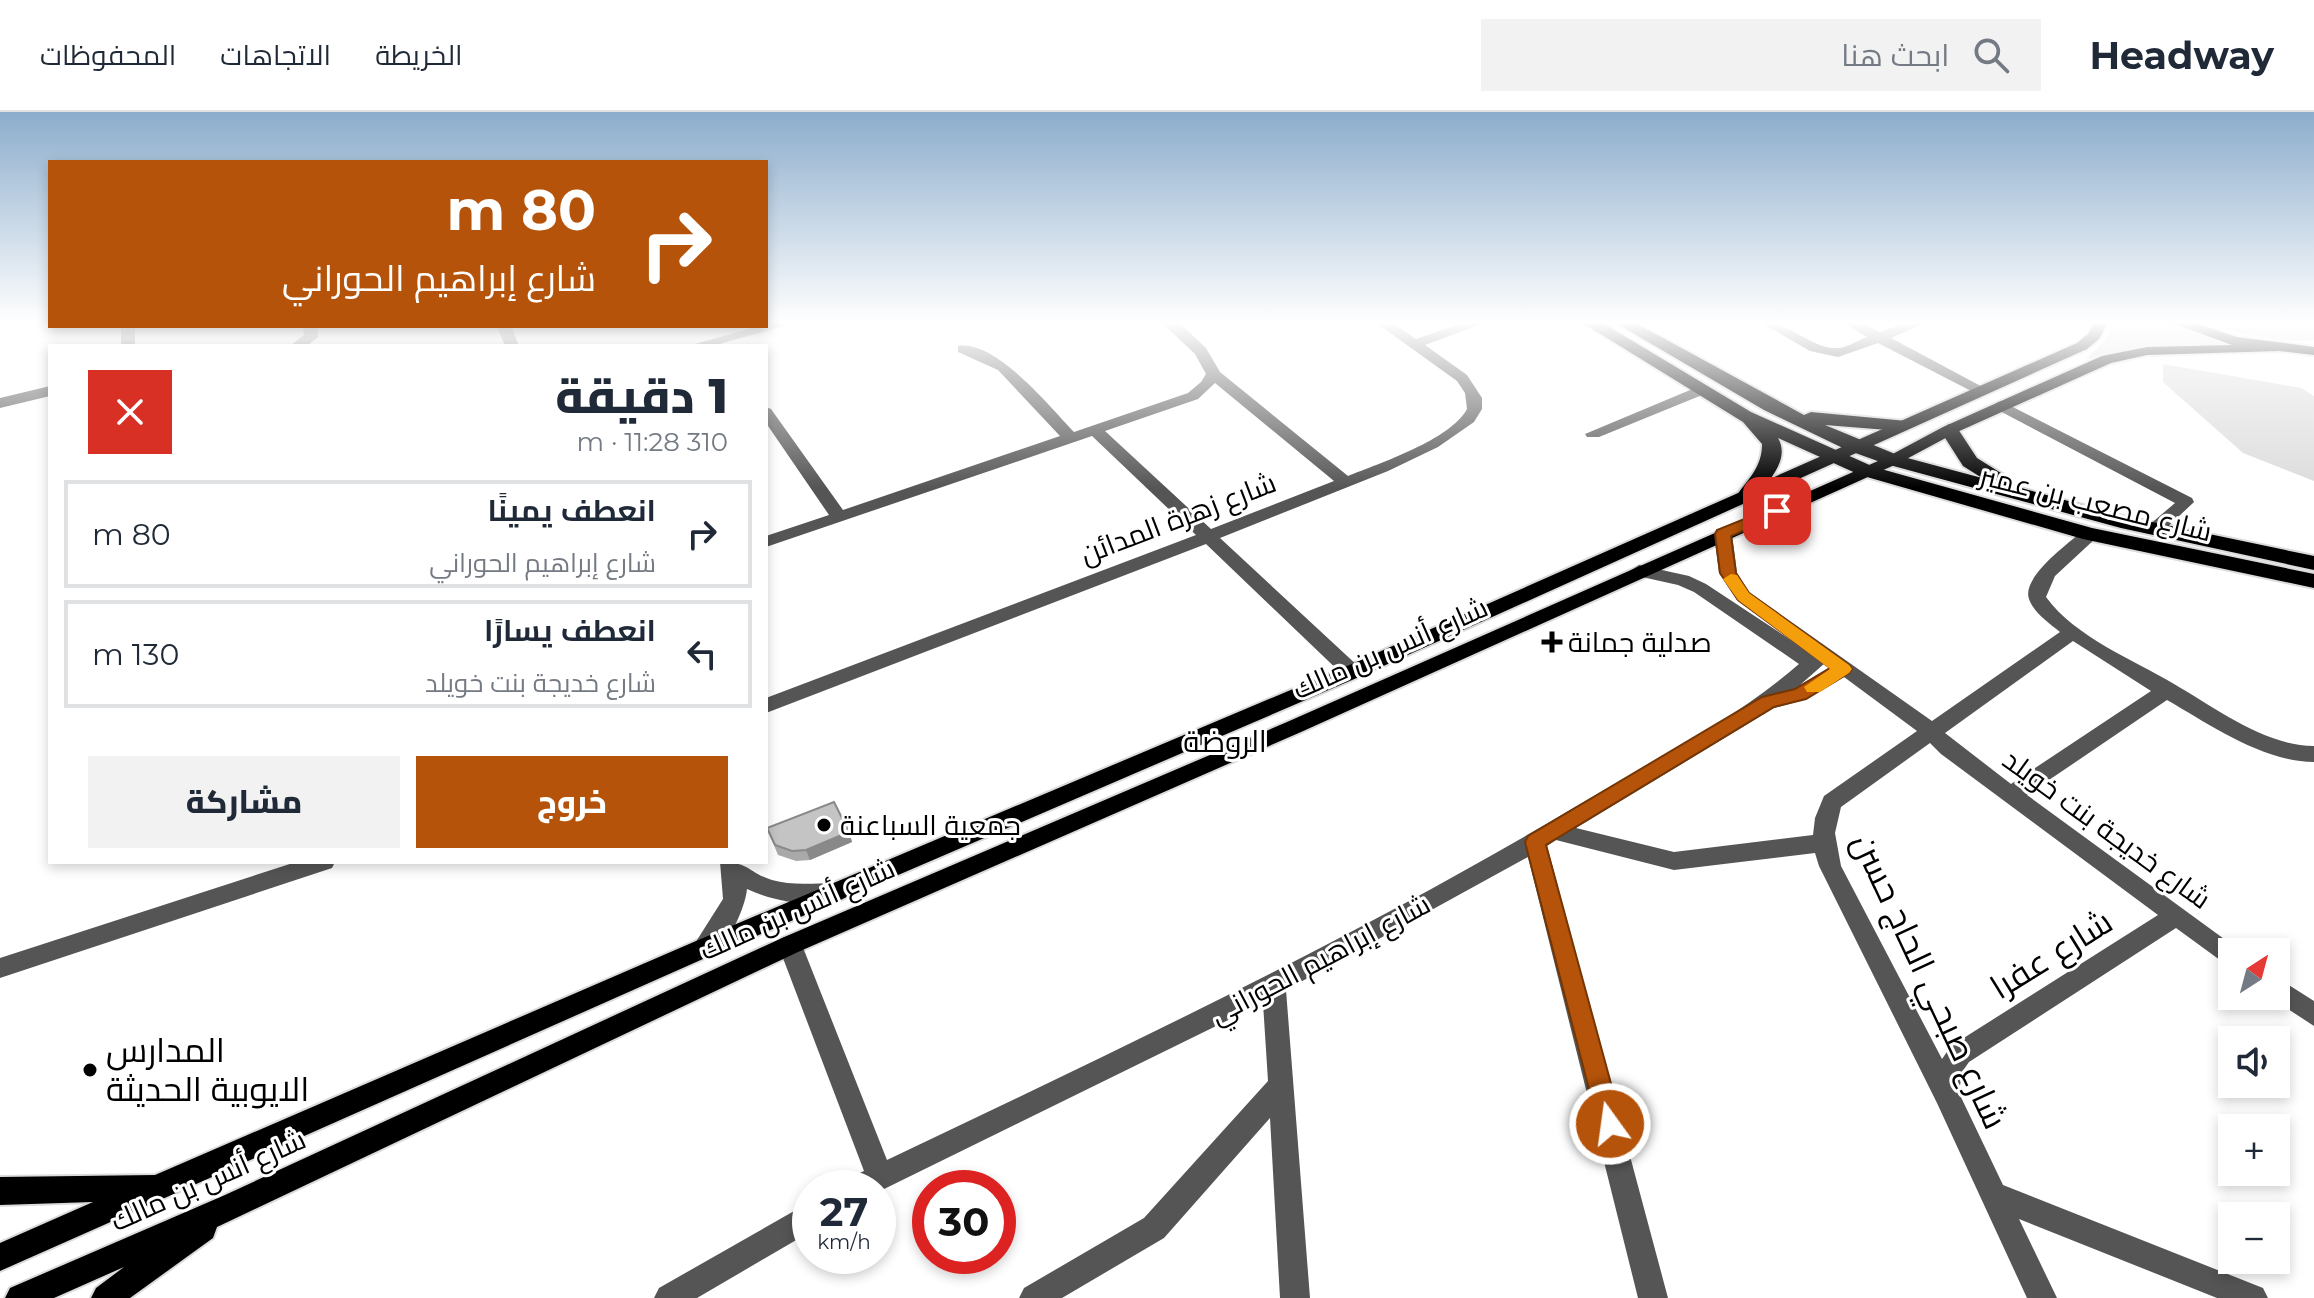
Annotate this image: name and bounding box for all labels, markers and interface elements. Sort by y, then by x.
search box [1481,19,2041,91]
text: Headway [2089,32,2274,79]
icon: search [1969,33,2013,77]
text: ابحث هنا [1841,37,1949,74]
text: المحفوظات [40,38,176,72]
text: الاتجاهات [220,38,331,72]
text: الخريطة [375,38,463,72]
text: 80 m [446,176,596,244]
icon: right [624,192,728,296]
text: شارع إبراهيم الحوراني [282,256,596,300]
text: 1 دقيقة [555,367,728,425]
button: close [88,370,172,454]
text: 310 m · 11:28 [577,426,728,458]
street label: شارع مصعب بن عمير [1974,457,2216,550]
street label: شارع زهرة المدائن [1075,465,1281,573]
pin [1743,477,1811,545]
icon: arrive [1755,489,1799,533]
text: انعطف يمينًا [488,492,656,529]
icon: right [680,512,724,556]
text: 80 m [92,516,171,553]
text: شارع إبراهيم الحوراني [429,547,656,579]
street label: شارع أنس بن مالك [1287,590,1494,708]
text: انعطف يسارًا [484,612,656,649]
place label: صدلية جمانة [1568,625,1712,659]
icon: left [680,632,724,676]
marker: صدلية جمانة [1543,633,1561,651]
text: 130 m [92,636,179,673]
text: شارع خديجة بنت خويلد [425,667,656,699]
district label: الروضة [1183,723,1267,760]
street label: شارع خديجة بنت خويلد [1995,742,2218,917]
button: مشاركة [88,756,400,848]
button: خروج [416,756,728,848]
place label: جمعية السباعنة [840,808,1021,842]
marker: جمعية السباعنة [815,816,833,834]
street label: شارع صبحي الحاج حسن [1838,827,2017,1138]
street label: شارع أنس بن مالك [694,851,901,969]
street label: شارع إبراهيم الحوراني [1204,887,1438,1036]
street label: شارع عفرا [1982,900,2121,1010]
north arrow [2218,938,2290,1010]
map controls [2218,938,2290,1274]
button: sound [2218,1026,2290,1098]
place label: المدارس الايوبية الحديثة [106,1029,309,1110]
marker: المدارس الايوبية الحديثة [81,1061,99,1079]
position arrow [1568,1082,1652,1166]
button: + [2218,1114,2290,1186]
street label: شارع أنس بن مالك [105,1122,312,1240]
speed limit sign: 30 [912,1170,1016,1274]
text: 27 [820,1187,868,1236]
button: − [2218,1202,2290,1274]
text: km/h [817,1230,871,1254]

